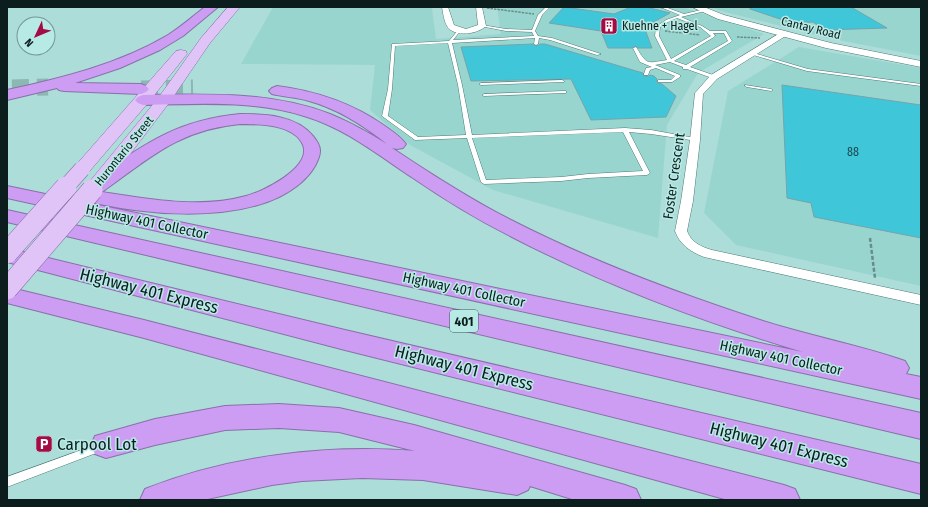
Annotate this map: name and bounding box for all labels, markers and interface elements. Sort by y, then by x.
street label: Cantay Road [780,14,842,42]
north arrow [16,16,56,56]
building icon: Kuehne + Hagel [599,16,619,36]
place label: Kuehne + Hagel [622,19,698,33]
text: N [22,36,36,49]
street label: Hurontario Street [92,113,156,189]
street label: Foster Crescent [660,131,689,220]
house number: 88 [847,145,859,159]
street label: Highway 401 Collector [84,201,210,243]
street label: Highway 401 Express [78,264,220,318]
street label: Highway 401 Collector [401,269,527,311]
road number: 401 [450,310,478,332]
street label: Highway 401 Collector [718,337,844,379]
street label: Highway 401 Express [393,341,535,395]
street label: Highway 401 Express [708,418,850,472]
parking icon: Carpool Lot [34,434,54,454]
place label: Carpool Lot [57,434,137,455]

